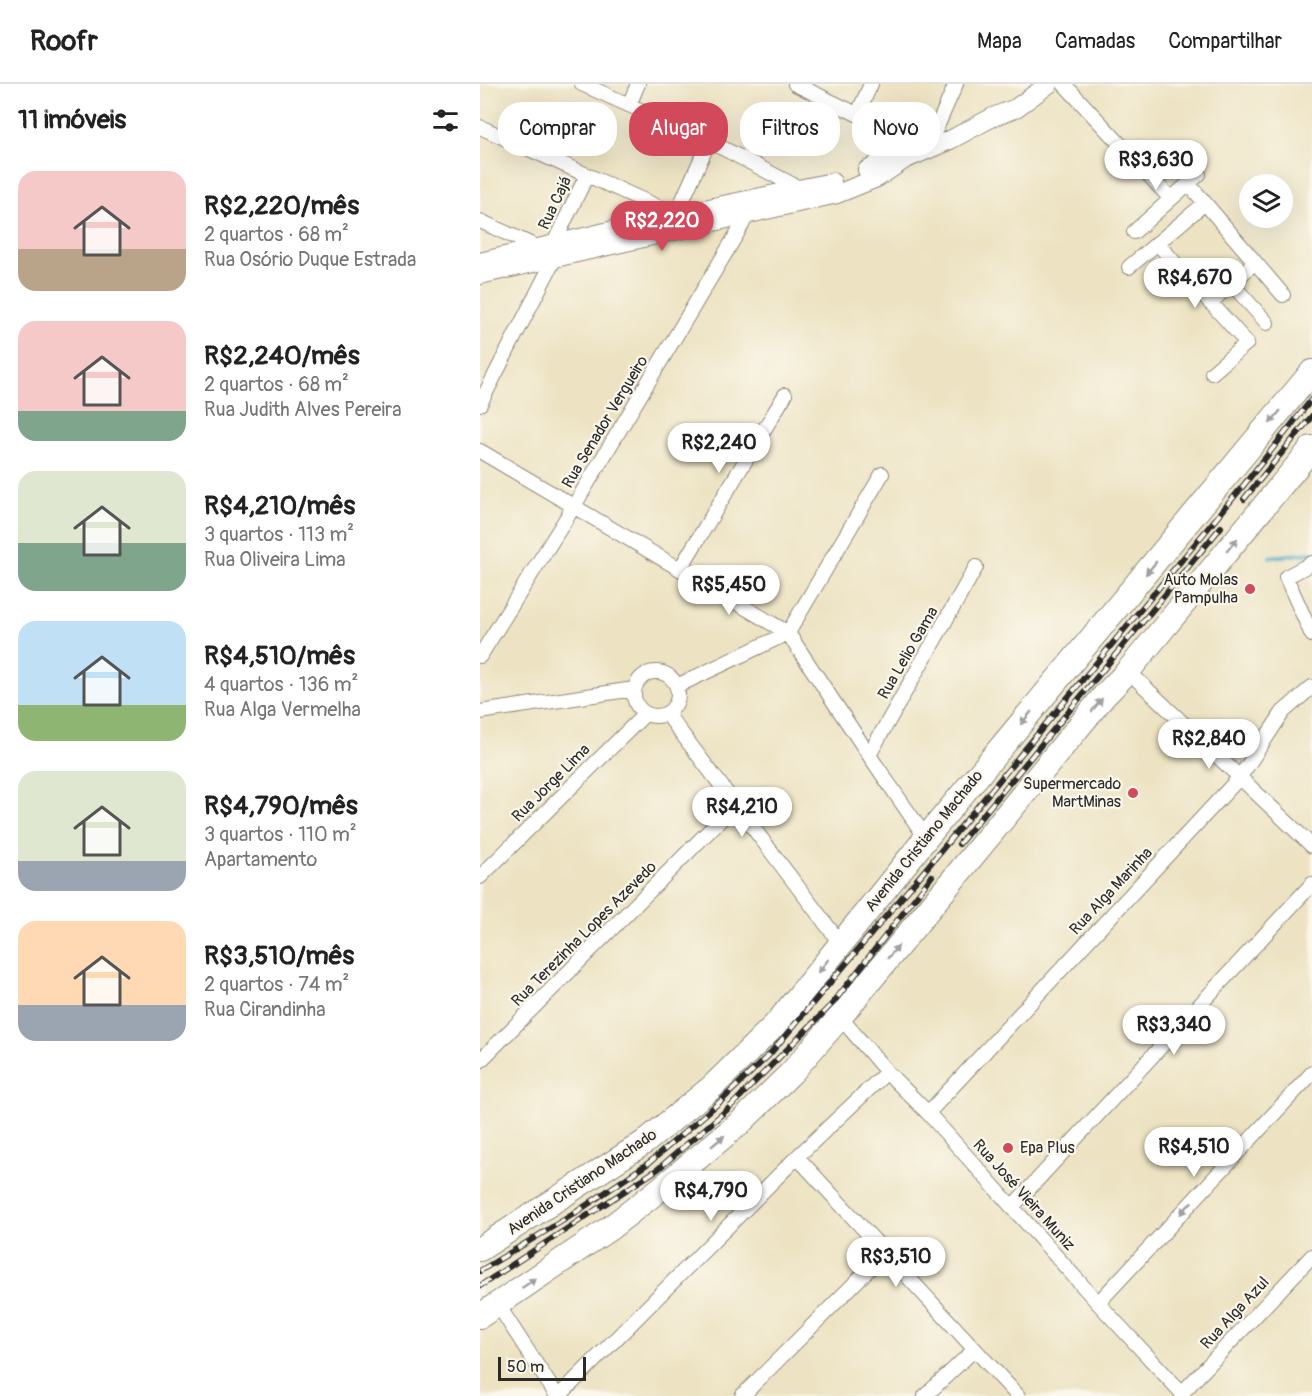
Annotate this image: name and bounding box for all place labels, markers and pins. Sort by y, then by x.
pin: R$3,630 [1101,140,1211,191]
pin: R$2,220 [607,201,717,252]
pin: R$4,670 [1140,258,1250,309]
pin: R$2,240 [664,423,774,474]
pin: R$5,450 [674,565,784,616]
place label: Auto Molas Pampulha [1163,570,1238,608]
marker: Auto Molas Pampulha [1243,582,1257,596]
pin: R$2,840 [1154,719,1264,770]
place label: Supermercado MartMinas [1023,774,1121,812]
marker: Supermercado MartMinas [1126,786,1140,800]
pin: R$4,210 [687,787,797,838]
pin: R$3,340 [1119,1005,1229,1056]
pin: R$4,510 [1139,1127,1249,1178]
place label: Epa Plus [1020,1138,1075,1158]
marker: Epa Plus [1001,1141,1015,1155]
pin: R$4,790 [656,1171,766,1222]
pin: R$3,510 [841,1237,951,1288]

